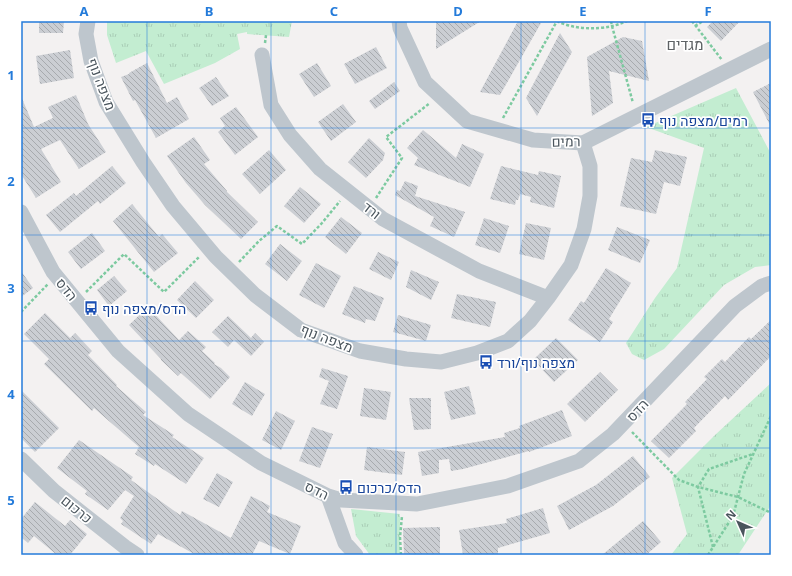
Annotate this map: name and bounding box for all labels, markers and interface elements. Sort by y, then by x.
text: A [80,2,89,20]
text: B [205,2,213,20]
text: C [330,2,338,20]
text: D [453,2,463,20]
text: E [579,2,587,20]
text: F [704,2,712,20]
district label: מגדים [666,34,704,54]
street label: מצפה נוף [83,55,121,113]
text: 1 [7,66,15,84]
place label: רמים/מצפה נוף [659,111,748,130]
bus stop icon: רמים/מצפה נוף [640,112,656,128]
street label: רמים [551,131,581,151]
text: 2 [7,172,15,190]
street label: ורד [359,197,385,223]
street label: הדס [52,274,82,304]
text: 3 [7,279,15,297]
place label: הדס/מצפה נוף [102,299,186,318]
bus stop icon: הדס/מצפה נוף [83,300,99,316]
street label: מצפה נוף [298,319,356,357]
place label: מצפה נוף/ורד [497,353,575,372]
bus stop icon: מצפה נוף/ורד [478,354,494,370]
text: 4 [7,385,15,403]
street label: הדס [622,395,652,425]
street label: הדס [302,476,332,504]
place label: הדס/כרכום [357,478,422,497]
bus stop icon: הדס/כרכום [338,479,354,495]
text: 5 [7,491,15,509]
street label: כרכום [57,491,97,527]
north arrow [718,502,758,542]
text: N [722,506,739,523]

